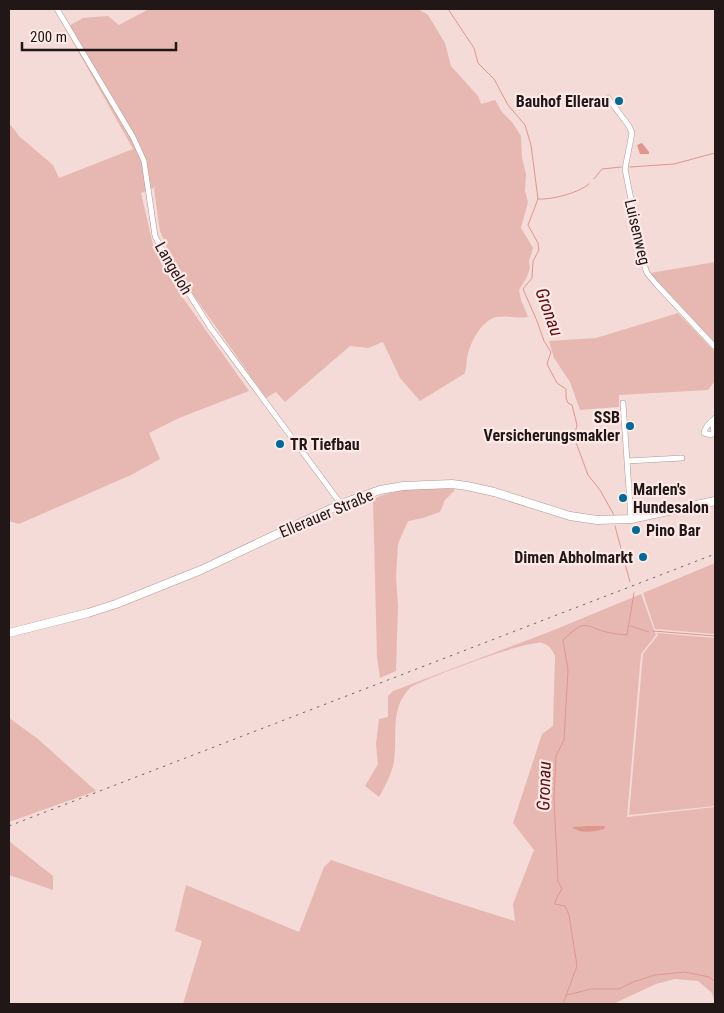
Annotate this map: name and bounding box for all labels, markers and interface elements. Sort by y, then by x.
scale bar [22,20,176,52]
text: 200 m [30,28,67,46]
place label: Bauhof Ellerau [516,92,609,111]
marker: Bauhof Ellerau [613,95,625,107]
street label: Luisenweg [621,197,654,267]
street label: Langeloh [151,238,196,298]
water label: Gronau [531,285,568,339]
place label: SSB Versicherungsmakler [484,408,620,445]
marker: SSB Versicherungsmakler [624,420,636,432]
place label: TR Tiefbau [290,435,360,454]
marker: TR Tiefbau [274,438,286,450]
place label: Marlen's Hundesalon [633,480,709,517]
street label: Ellerauer Straße [276,485,376,542]
marker: Marlen's Hundesalon [617,492,629,504]
place label: Pino Bar [646,521,700,540]
marker: Pino Bar [630,524,642,536]
place label: Dimen Abholmarkt [514,548,633,567]
marker: Dimen Abholmarkt [637,551,649,563]
water label: Gronau [532,760,555,811]

